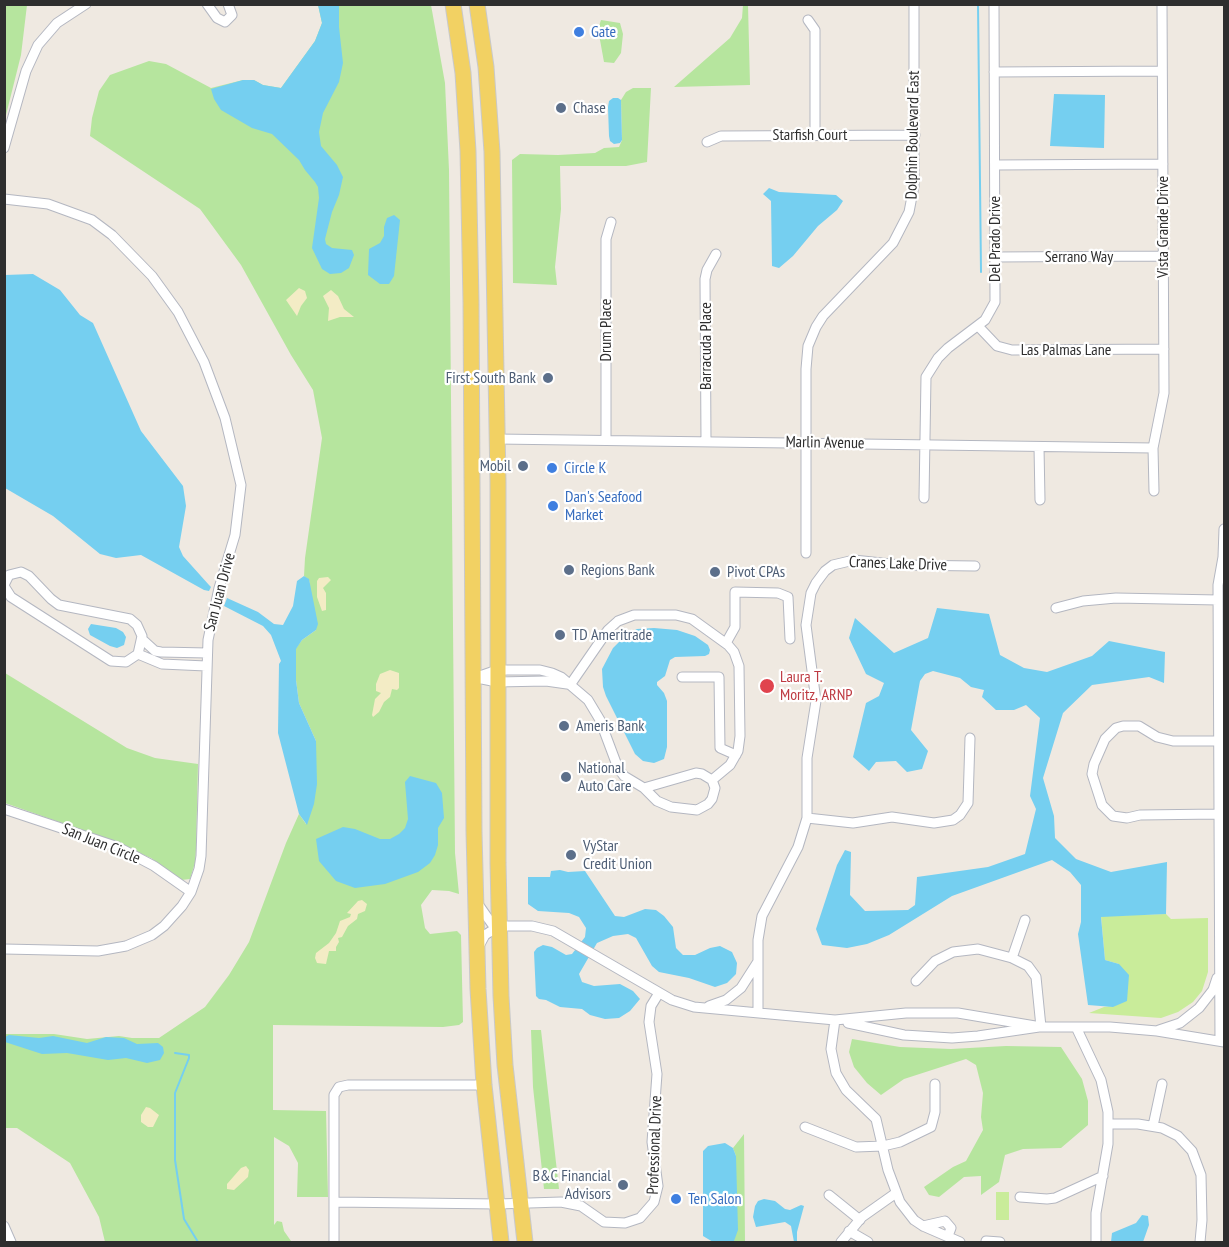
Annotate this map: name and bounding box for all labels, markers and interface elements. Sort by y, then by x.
place label: Gate [591,22,616,42]
marker: Gate [572,25,586,39]
street label: Dolphin Boulevard East [902,70,924,200]
place label: Chase [573,98,606,118]
marker: Chase [554,101,568,115]
street label: Starfish Court [773,125,847,145]
street label: Vista Grande Drive [1153,176,1173,278]
street label: Del Prado Drive [985,196,1005,282]
street label: Serrano Way [1045,247,1113,267]
street label: Drum Place [596,299,616,361]
street label: Barracuda Place [696,302,716,390]
street label: Las Palmas Lane [1021,340,1111,360]
place label: First South Bank [446,368,536,388]
marker: First South Bank [541,371,555,385]
street label: Marlin Avenue [785,433,865,453]
place label: Mobil [480,456,511,476]
place label: Circle K [564,458,606,478]
marker: Mobil [516,459,530,473]
marker: Circle K [545,461,559,475]
place label: Dan's Seafood Market [565,487,642,525]
marker: Dan's Seafood Market [546,499,560,513]
street label: San Juan Drive [200,551,240,633]
street label: Cranes Lake Drive [849,553,947,575]
place label: Regions Bank [581,560,655,580]
place label: Pivot CPAs [727,562,785,582]
marker: Regions Bank [562,563,576,577]
marker: Pivot CPAs [708,565,722,579]
place label: TD Ameritrade [572,625,652,645]
marker: TD Ameritrade [553,628,567,642]
place label: Laura T. Moritz, ARNP [780,667,853,705]
marker: Laura T. Moritz, ARNP [758,677,776,695]
place label: Ameris Bank [576,716,644,736]
marker: Ameris Bank [557,719,571,733]
place label: National Auto Care [578,758,632,796]
marker: National Auto Care [559,770,573,784]
street label: San Juan Circle [59,820,143,868]
place label: VyStar Credit Union [583,836,652,874]
marker: VyStar Credit Union [564,848,578,862]
street label: Professional Drive [644,1095,666,1195]
place label: B&C Financial Advisors [532,1166,611,1204]
marker: B&C Financial Advisors [616,1178,630,1192]
place label: Ten Salon [688,1189,741,1209]
marker: Ten Salon [669,1192,683,1206]

